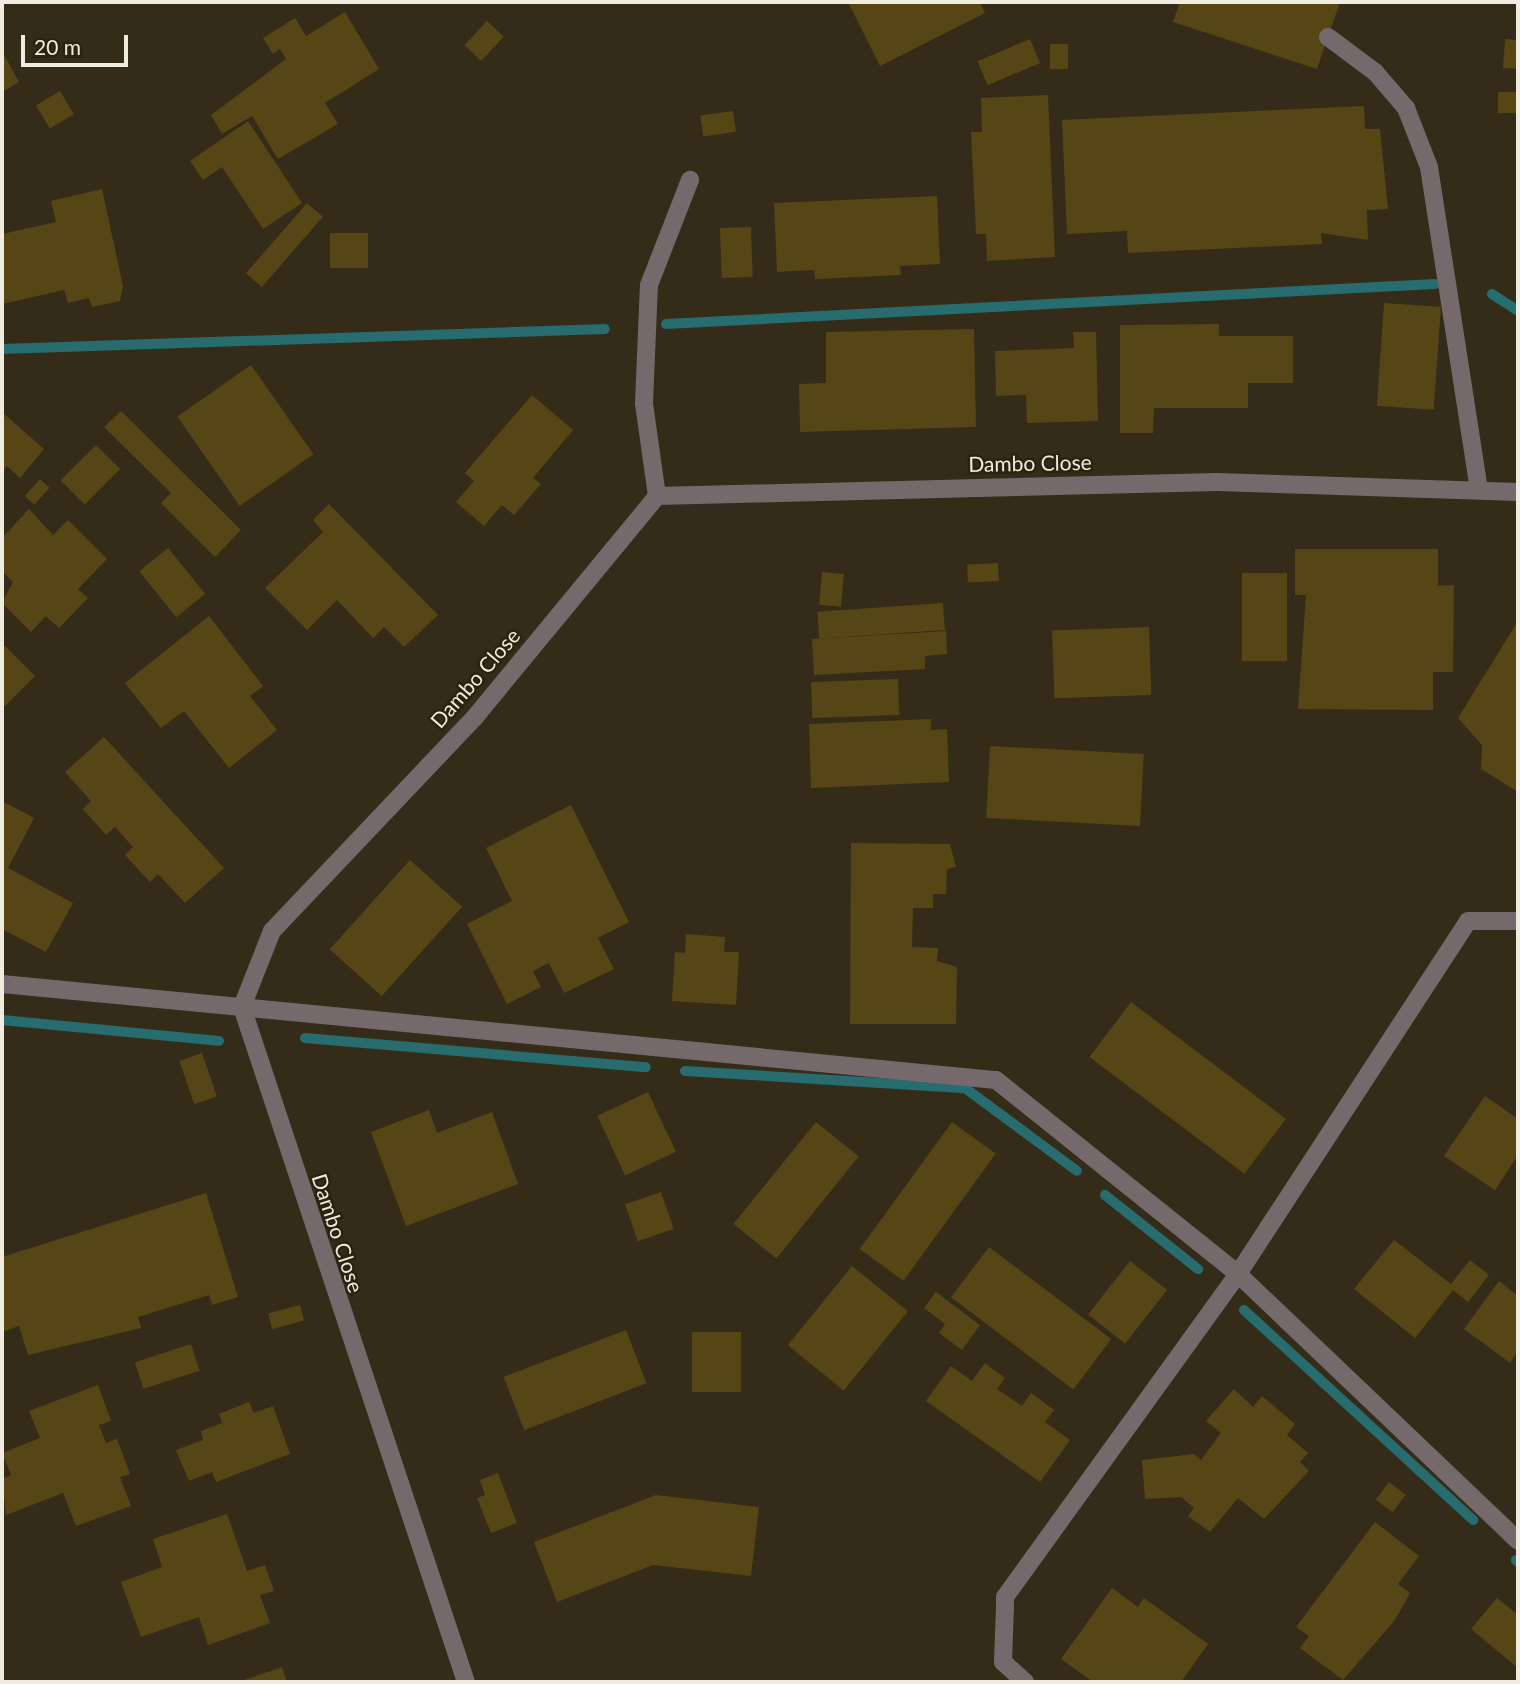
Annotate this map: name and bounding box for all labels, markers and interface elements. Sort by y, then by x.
scale bar [24,21,131,65]
text: 20 m [34,34,81,59]
street label: Dambo Close [968,449,1092,477]
street label: Dambo Close [425,623,525,733]
street label: Dambo Close [307,1170,369,1296]

